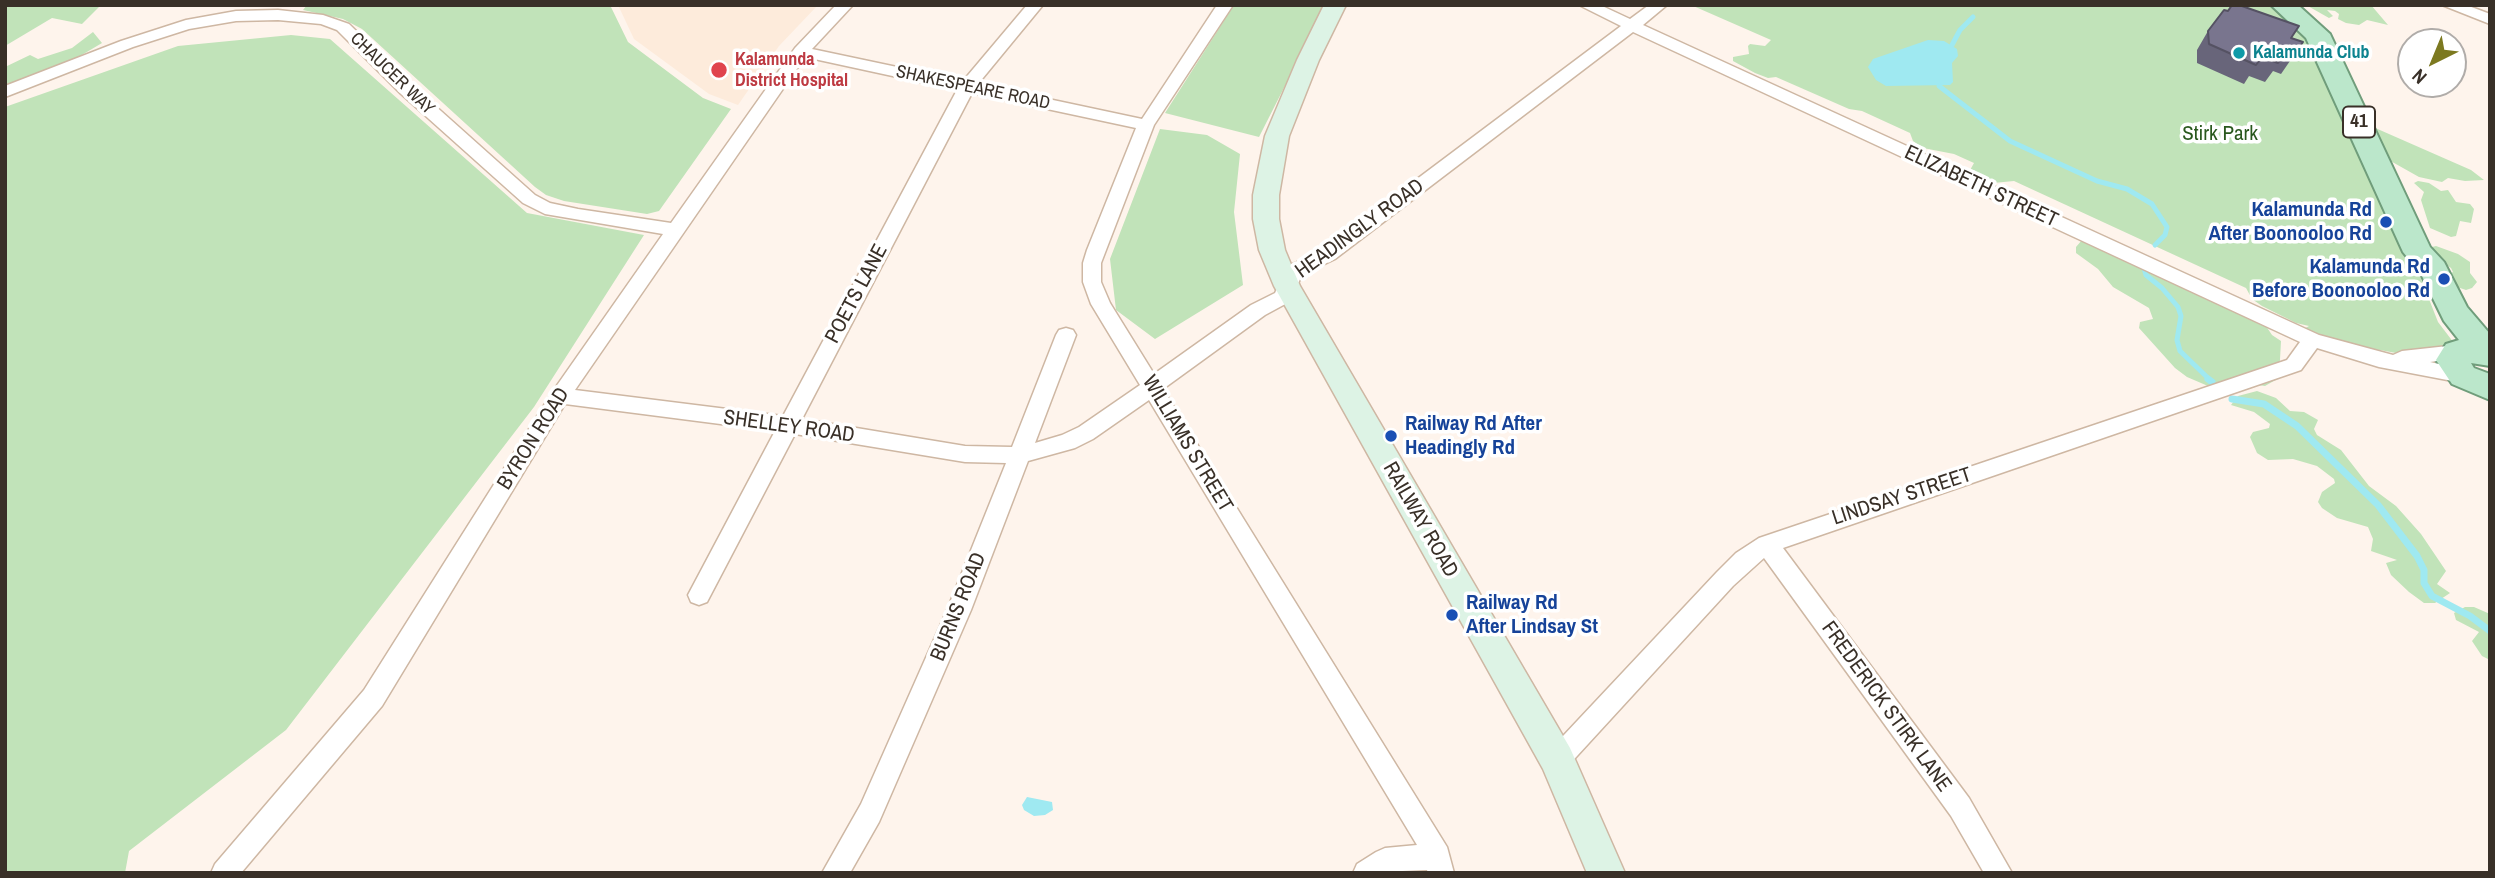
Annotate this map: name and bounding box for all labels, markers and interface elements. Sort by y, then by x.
street label: CHAUCER WAY [345,28,439,120]
north arrow [2397,28,2467,98]
place label: Kalamunda Club [2253,42,2369,64]
marker: Kalamunda Club [2231,45,2247,61]
place label: Kalamunda District Hospital [735,49,848,92]
marker: Kalamunda District Hospital [709,60,729,80]
street label: SHAKESPEARE ROAD [894,61,1052,115]
text: N [2406,64,2432,90]
road number: 41 [2343,106,2375,138]
park label: Stirk Park [2182,121,2258,147]
street label: ELIZABETH STREET [1900,140,2062,234]
street label: HEADINGLY ROAD [1291,174,1429,284]
place label: Kalamunda Rd After Boonooloo Rd [2208,197,2372,247]
marker: Kalamunda Rd After Boonooloo Rd [2378,214,2394,230]
street label: POETS LANE [820,240,894,348]
place label: Kalamunda Rd Before Boonooloo Rd [2252,254,2430,304]
marker: Kalamunda Rd Before Boonooloo Rd [2436,271,2452,287]
street label: WILLIAMS STREET [1136,371,1238,517]
street label: BYRON ROAD [493,383,575,495]
street label: SHELLEY ROAD [722,405,856,449]
place label: Railway Rd After Headingly Rd [1405,411,1542,461]
marker: Railway Rd After Headingly Rd [1383,428,1399,444]
street label: RAILWAY ROAD [1377,458,1463,582]
street label: LINDSAY STREET [1829,463,1975,531]
street label: BURNS ROAD [926,549,992,665]
place label: Railway Rd After Lindsay St [1466,590,1598,640]
marker: Railway Rd After Lindsay St [1444,607,1460,623]
street label: FREDERICK STIRK LANE [1816,617,1956,797]

